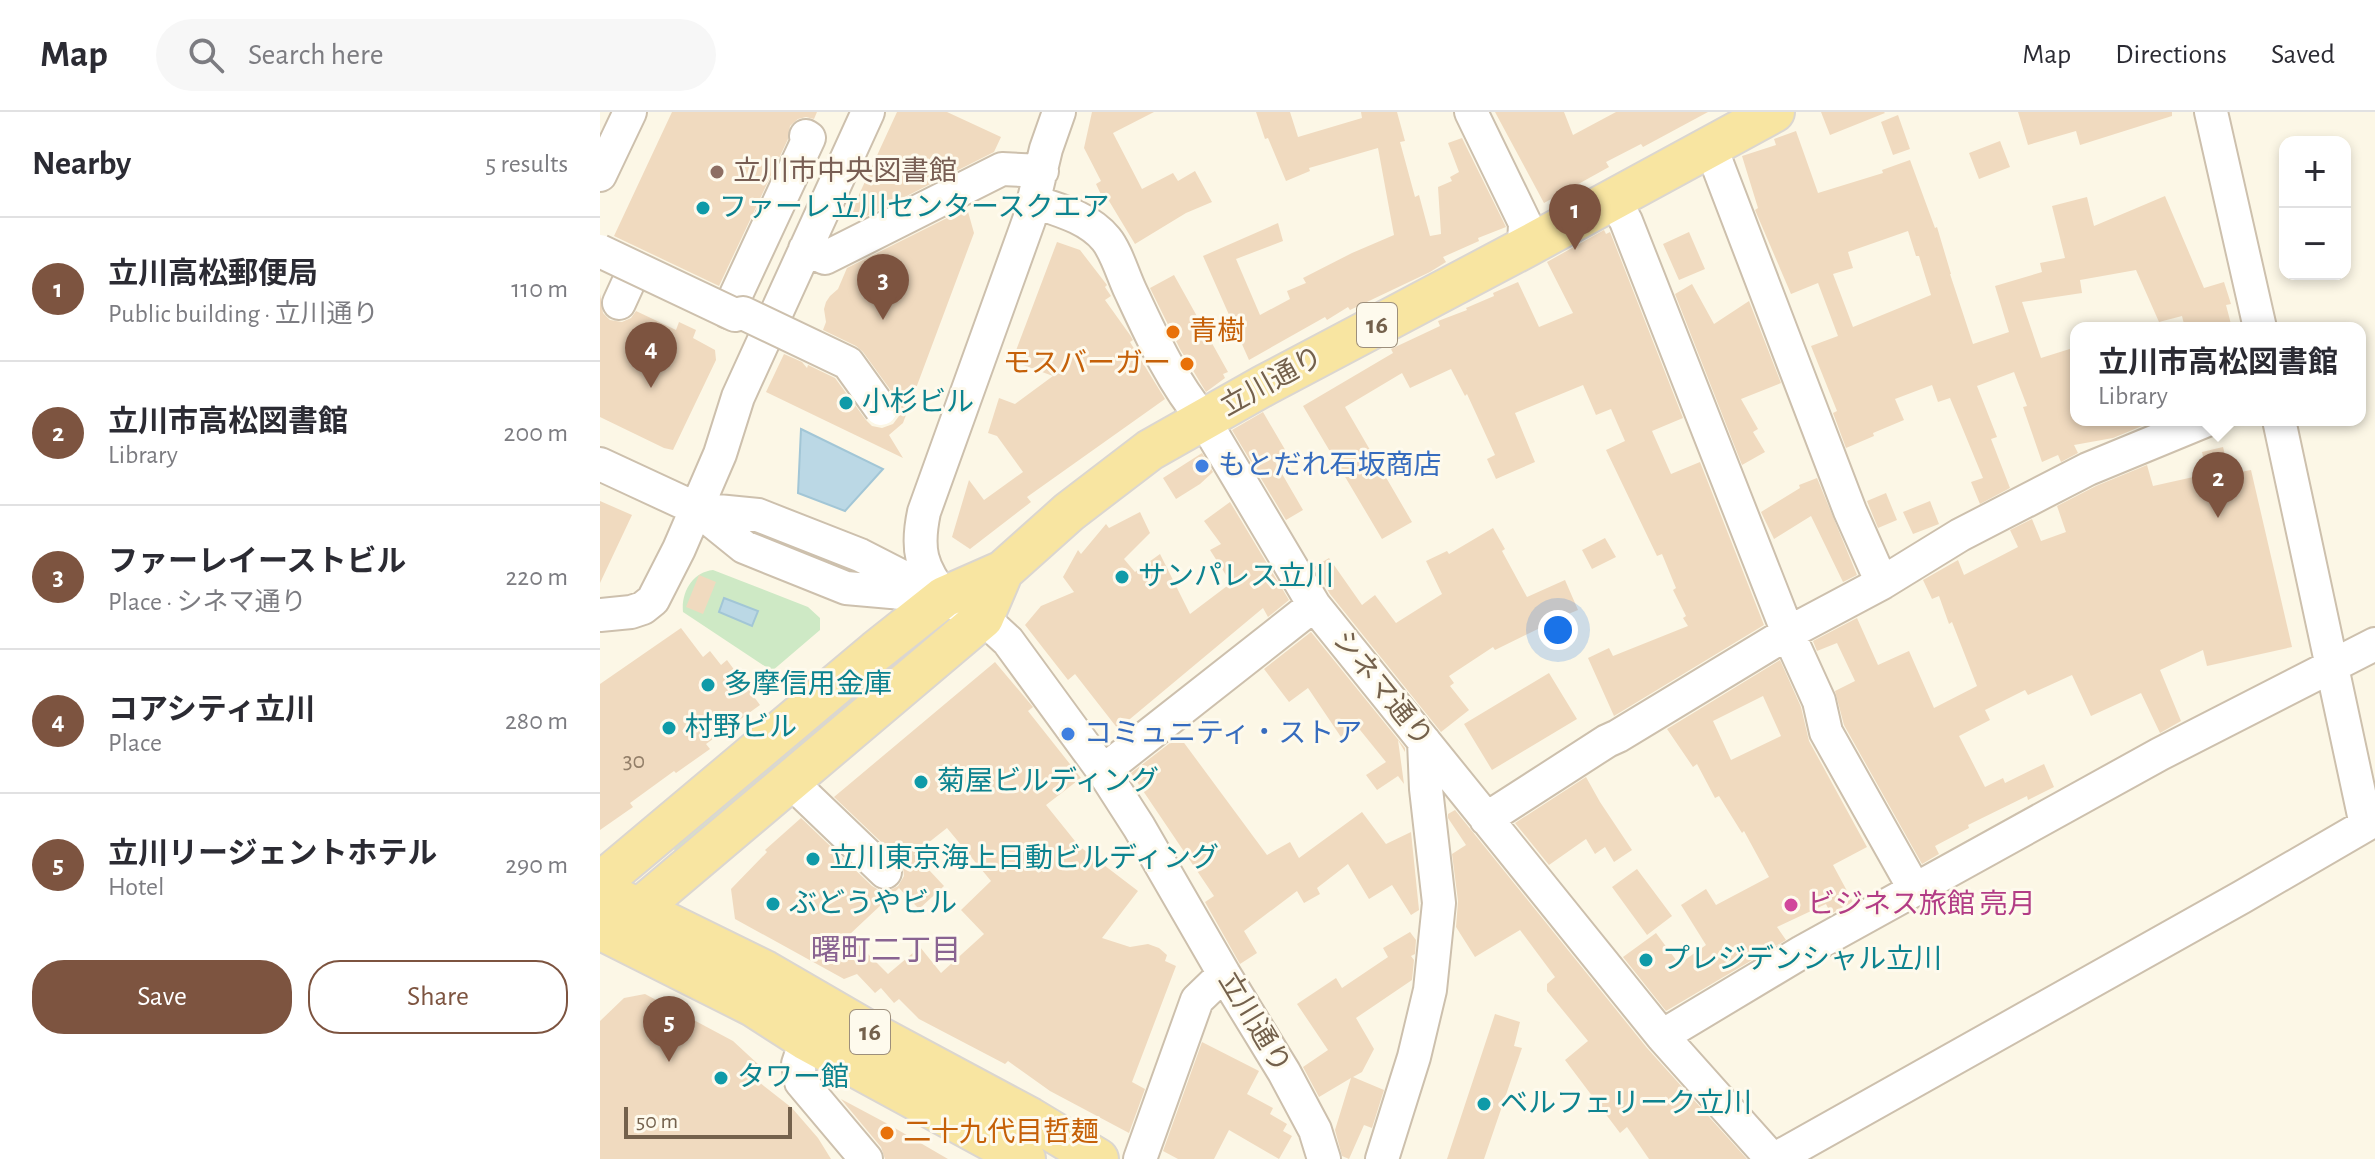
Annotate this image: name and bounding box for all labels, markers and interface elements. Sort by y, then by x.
search box [156,19,716,91]
icon: search [184,33,228,77]
text: Map [40,36,108,74]
text: Search here [248,40,384,70]
text: Map [2022,41,2071,69]
text: Directions [2115,41,2227,69]
text: Saved [2271,41,2335,69]
map controls [2279,136,2351,280]
button: + [2279,136,2351,208]
text: Nearby [32,147,131,181]
text: 5 results [485,151,568,177]
place label: 立川市中央図書館 [733,156,957,186]
marker: 立川市中央図書館 [708,163,726,181]
pin: 1 [1549,184,1601,250]
place label: ファーレ立川センタースクエア [719,192,1110,222]
marker: ファーレ立川センタースクエア [694,199,712,217]
button: − [2279,208,2351,280]
pin: 3 [857,254,909,320]
text: 立川高松郵便局 [108,259,318,289]
text: 1 [53,276,63,302]
text: 110 m [511,276,568,302]
text: Public building · 立川通り [108,301,379,327]
road number: 16 [1357,303,1397,347]
place label: 青樹 [1189,316,1245,346]
pin: 4 [625,322,677,388]
popup [2070,322,2366,426]
marker: 青樹 [1164,323,1182,341]
street label: 立川通り [1215,341,1328,421]
text: 立川市高松図書館 [2098,348,2338,378]
place label: モスバーガー [1003,349,1171,378]
marker: モスバーガー [1178,355,1196,373]
text: Library [2098,383,2168,409]
place label: 小杉ビル [862,387,974,417]
marker: 小杉ビル [837,394,855,412]
text: 立川市高松図書館 [108,407,348,437]
text: 2 [52,420,64,446]
text: 200 m [504,420,568,446]
text: Library [108,442,178,468]
place label: もとだれ石坂商店 [1218,450,1441,480]
pin: 2 [2192,452,2244,518]
marker: もとだれ石坂商店 [1193,457,1211,475]
text: ファーレイーストビル [108,547,407,577]
place label: サンパレス立川 [1138,561,1334,591]
text: 3 [52,564,64,590]
text: 220 m [506,564,568,590]
marker: サンパレス立川 [1113,568,1131,586]
text: Place · シネマ通り [108,589,306,615]
your location [1538,610,1578,650]
street label: シネマ通り [1327,625,1438,752]
place label: 多摩信用金庫 [724,669,892,699]
marker: 多摩信用金庫 [699,676,717,694]
text: コアシティ立川 [108,695,315,725]
text: 4 [51,708,65,734]
text: 280 m [505,708,568,734]
place label: 村野ビル [685,712,797,742]
marker: 村野ビル [660,719,678,737]
place label: コミュニティ・ストア [1084,720,1362,748]
marker: コミュニティ・ストア [1059,725,1077,743]
text: Place [108,730,162,756]
house number: 30 [623,749,645,773]
place label: 菊屋ビルディング [937,766,1159,796]
marker: 菊屋ビルディング [912,773,930,791]
text: 立川リージェントホテル [108,839,437,869]
place label: 立川東京海上日動ビルディング [829,843,1219,873]
marker: 立川東京海上日動ビルディング [804,850,822,868]
text: 5 [52,852,64,878]
text: 290 m [505,852,568,878]
text: Hotel [108,874,164,900]
place label: ぶどうやビル [789,888,957,918]
place label: ビジネス旅館 亮月 [1807,889,2036,919]
marker: ぶどうやビル [764,895,782,913]
marker: ビジネス旅館 亮月 [1782,896,1800,914]
district label: 曙町二丁目 [811,935,961,966]
place label: プレジデンシャル立川 [1662,944,1942,974]
marker: プレジデンシャル立川 [1637,951,1655,969]
button: Save [32,960,292,1034]
button: Share [308,960,568,1034]
street label: 立川通り [1213,967,1297,1078]
pin: 5 [643,996,695,1062]
road number: 16 [850,1010,890,1054]
place label: タワー館 [737,1062,849,1092]
marker: タワー館 [712,1069,730,1087]
place label: ベルフェリーク立川 [1500,1088,1752,1118]
marker: ベルフェリーク立川 [1475,1095,1493,1113]
scale bar [624,1103,792,1139]
text: 50 m [636,1110,678,1132]
place label: 二十九代目哲麺 [903,1117,1099,1147]
marker: 二十九代目哲麺 [878,1124,896,1142]

